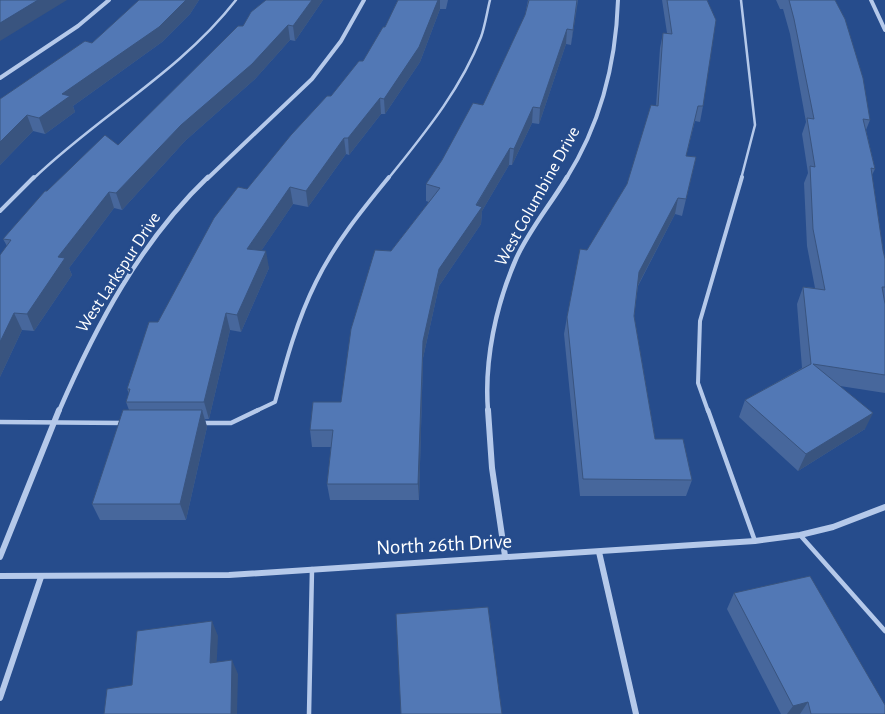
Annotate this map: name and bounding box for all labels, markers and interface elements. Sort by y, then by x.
street label: West Columbine Drive [492,124,584,269]
street label: West Larkspur Drive [73,209,164,336]
street label: North 26th Drive [376,530,513,559]

